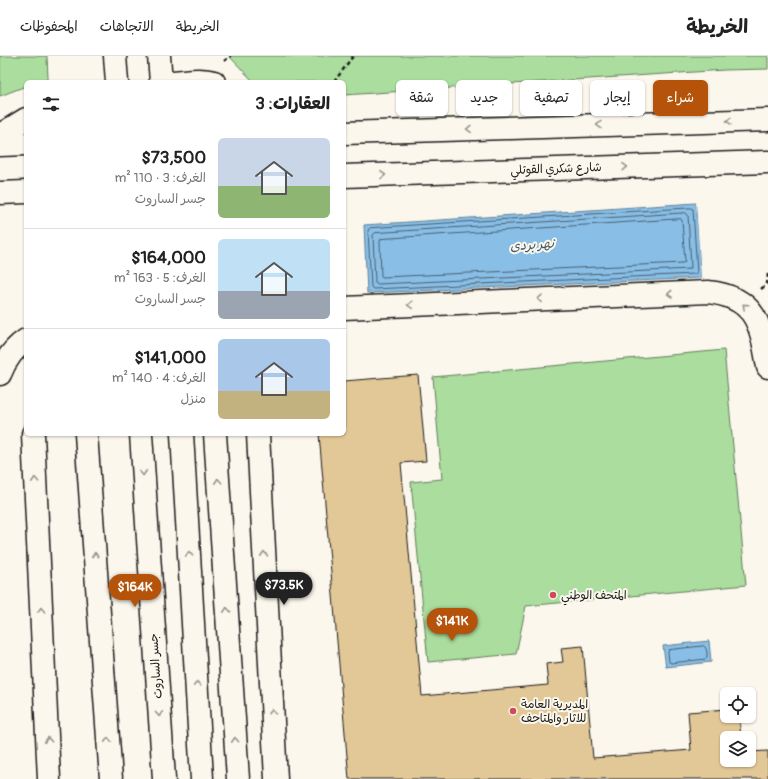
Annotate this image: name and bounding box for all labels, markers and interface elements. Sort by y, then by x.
text: الخريطة [686,15,748,39]
text: المحفوظات [20,18,78,35]
text: الاتجاهات [100,18,154,35]
text: الخريطة [176,18,219,35]
chip: شقة [396,80,448,116]
chip: جديد [456,80,512,116]
chip: تصفية [520,80,582,116]
chip: إيجار [590,80,645,116]
chip: شراء [653,80,708,116]
icon: filters [40,93,62,115]
text: العقارات: 3 [255,93,330,114]
one-way arrow [726,117,732,125]
one-way arrow [596,121,602,129]
one-way arrow [466,125,472,134]
text: $73,500 [142,147,206,168]
icon: home [250,154,298,202]
street label: شارع شكري القوتلي [510,160,602,181]
one-way arrow [622,163,628,171]
text: الغرف: 3 · 110 m² [115,170,206,186]
one-way arrow [380,170,386,179]
text: جسر الساروت [135,191,206,207]
water label: نهر بردى [509,235,556,255]
text: $164,000 [131,247,206,268]
icon: home [250,255,298,303]
text: الغرف: 5 · 163 m² [114,270,206,286]
one-way arrow [667,289,673,298]
text: جسر الساروت [135,291,206,307]
one-way arrow [537,295,543,304]
one-way arrow [407,301,413,310]
one-way arrow [742,303,750,311]
text: $141,000 [134,347,206,368]
icon: home [250,355,298,403]
text: الغرف: 4 · 140 m² [112,370,206,386]
text: منزل [180,391,206,407]
one-way arrow [139,470,148,476]
one-way arrow [31,477,40,483]
one-way arrow [213,478,222,484]
one-way arrow [185,551,193,557]
one-way arrow [260,551,269,557]
one-way arrow [90,552,99,558]
pin: $73.5K [251,572,317,606]
pin: $164K [107,574,163,608]
text: $73.5K [265,577,303,593]
text: $164K [117,579,153,595]
place label: المتحف الوطني [561,588,627,606]
marker: المتحف الوطني [548,590,558,600]
one-way arrow [37,607,46,613]
one-way arrow [222,607,231,613]
pin: $141K [424,608,480,642]
text: $141K [436,613,468,629]
street label: جسر الساروت [146,633,166,699]
one-way arrow [192,681,201,687]
map controls [720,687,756,767]
button: locate [720,687,756,723]
place label: المديرية العامة للاثار والمتاحف [521,697,588,726]
marker: المديرية العامة للاثار والمتاحف [508,706,518,716]
one-way arrow [268,709,277,715]
one-way arrow [155,711,164,717]
button: layers [720,731,756,767]
one-way arrow [43,737,52,743]
one-way arrow [104,737,113,743]
one-way arrow [231,737,240,743]

